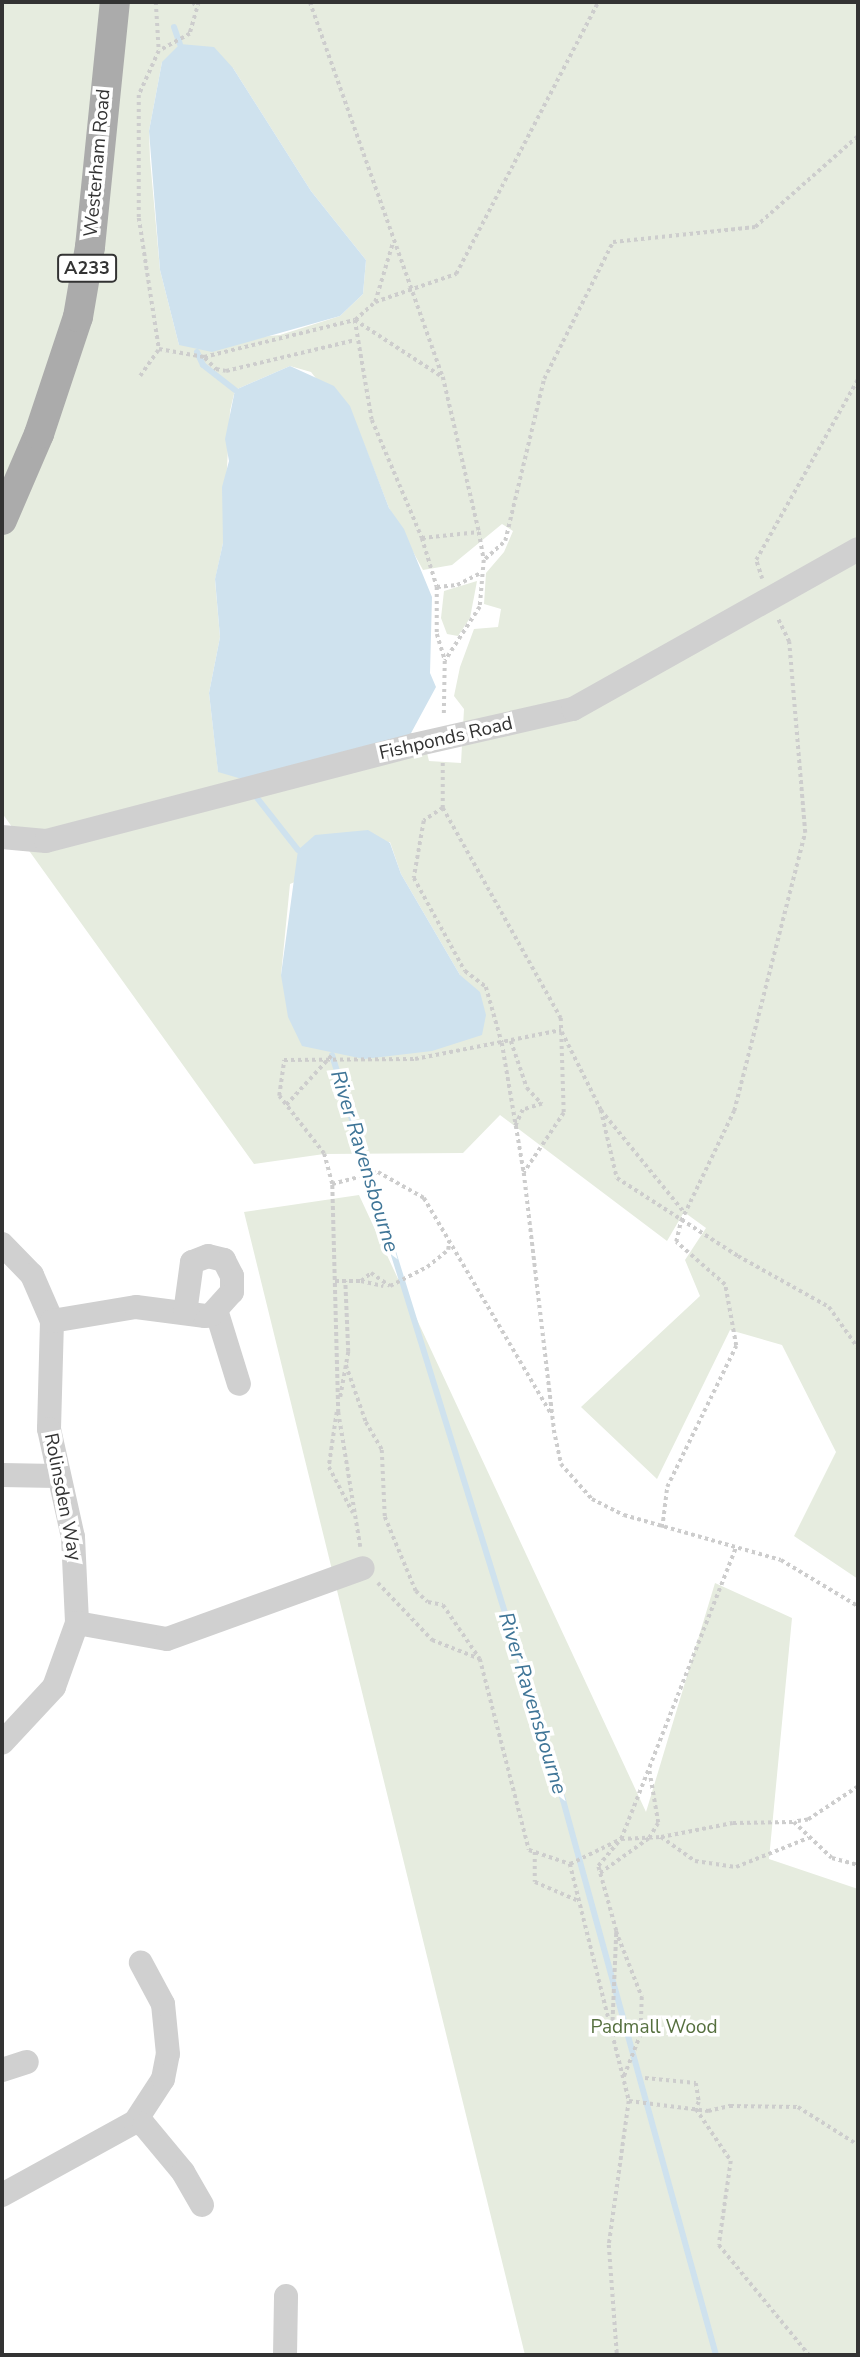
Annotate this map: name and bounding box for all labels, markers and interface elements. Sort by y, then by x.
street label: Westerham Road [80,88,116,238]
road number: A233 [56,254,119,282]
street label: Fishponds Road [377,713,515,765]
water label: River Ravensbourne [325,1067,405,1255]
street label: Rolinsden Way [38,1431,86,1563]
water label: River Ravensbourne [493,1609,573,1797]
park label: Padmall Wood [590,2017,718,2039]

